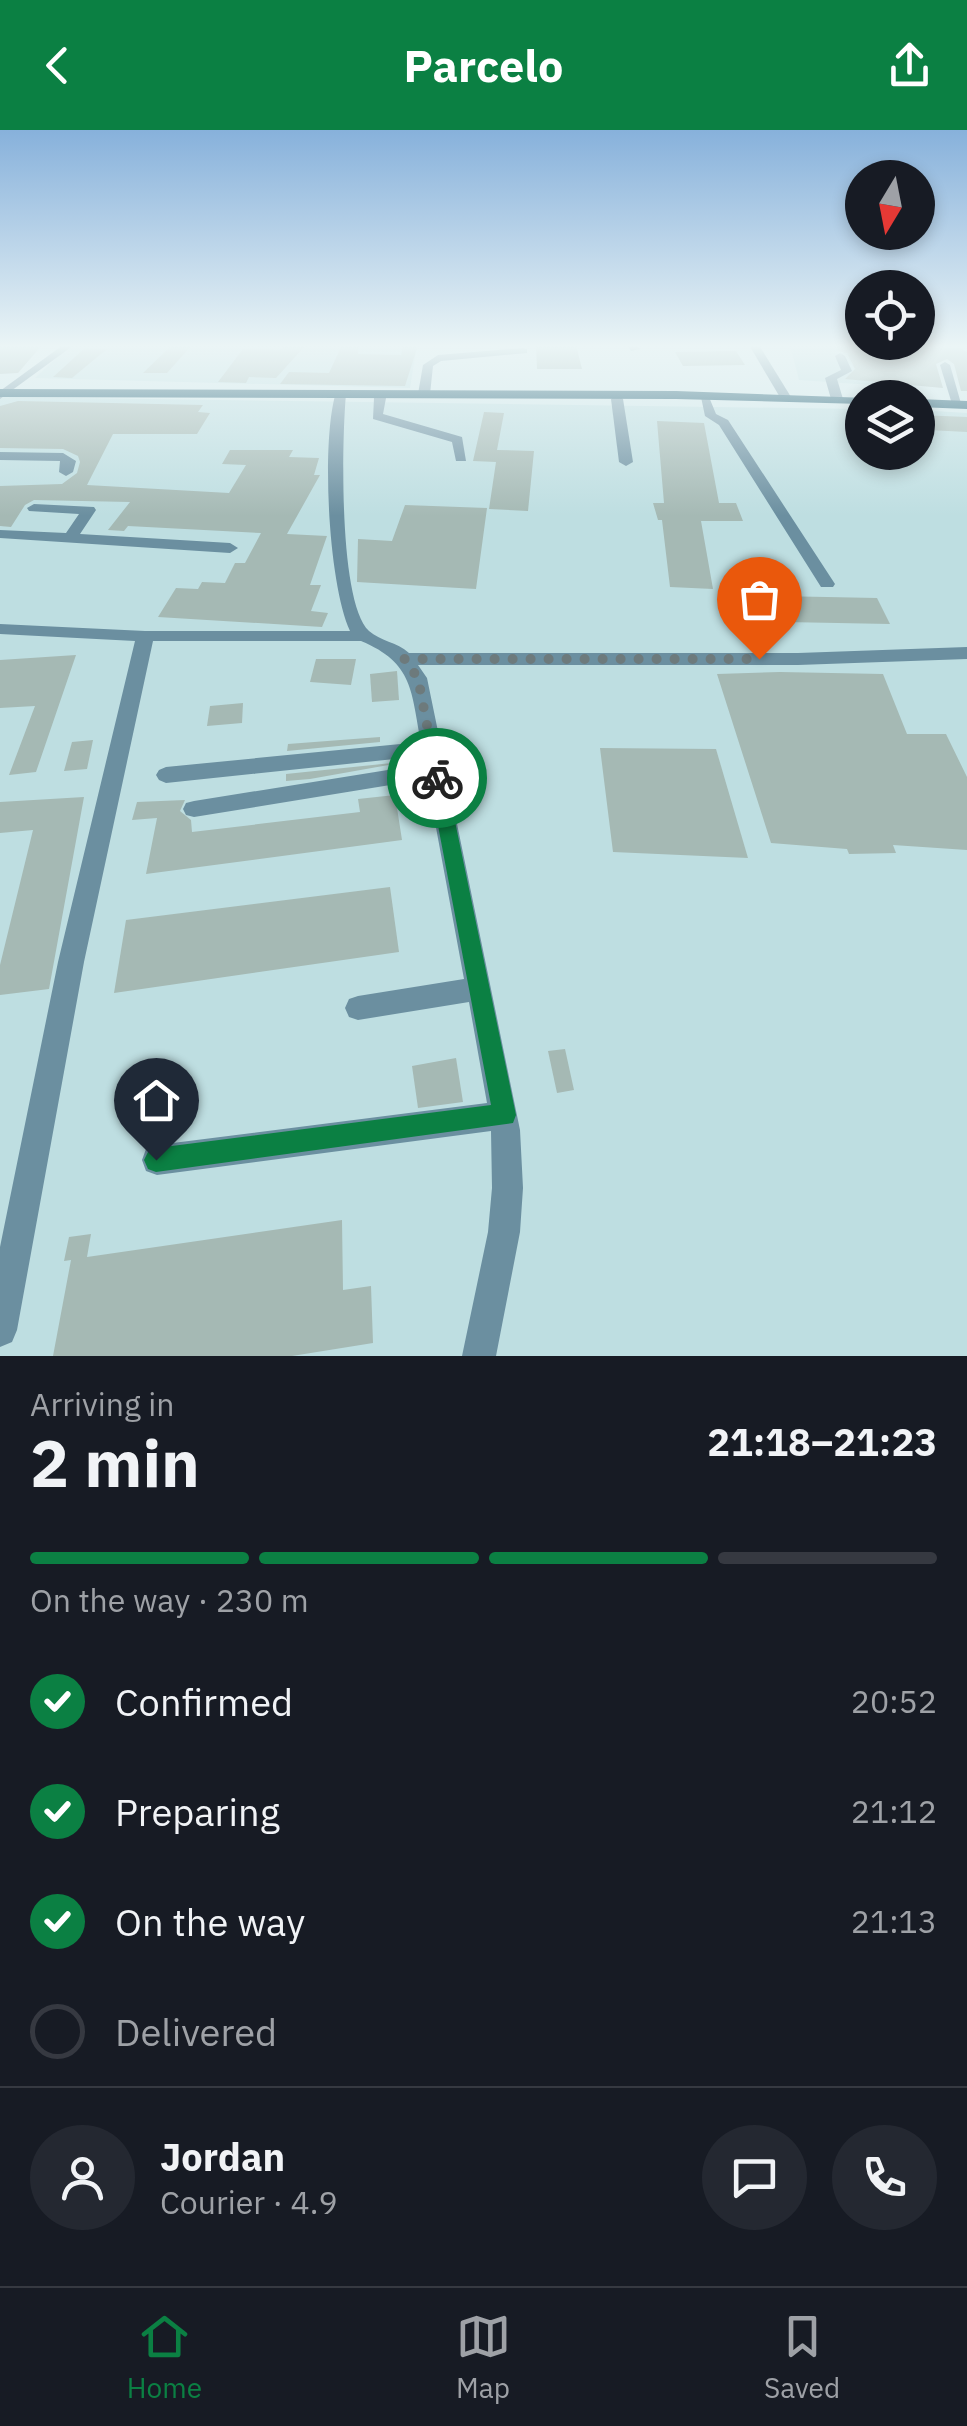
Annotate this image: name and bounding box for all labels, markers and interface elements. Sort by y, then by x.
text: Parcelo [404,36,563,94]
icon: back [30,38,85,93]
icon: share [882,38,937,93]
north arrow [845,160,935,250]
map controls [845,160,935,470]
button: locate [845,270,935,360]
button: layers [845,380,935,470]
pin [717,557,802,660]
icon: bag [732,572,787,627]
courier [387,728,487,828]
icon: bike [410,751,465,806]
pin [114,1058,199,1161]
icon: home [129,1073,184,1128]
text: Arriving in [30,1383,175,1425]
text: 21:18–21:23 [707,1417,937,1466]
text: 2 min [30,1420,200,1505]
text: On the way · 230 m [30,1579,309,1621]
icon: check [30,1674,85,1729]
text: Confirmed [115,1677,293,1726]
text: 20:52 [851,1680,937,1722]
icon: check [30,1784,85,1839]
text: Preparing [115,1787,280,1836]
text: 21:12 [851,1790,937,1832]
icon: check [30,1894,85,1949]
text: On the way [115,1897,305,1946]
text: 21:13 [851,1900,937,1942]
text: Delivered [115,2007,277,2056]
button: person [30,2125,135,2230]
button: chat [702,2125,807,2230]
button: phone [832,2125,937,2230]
text: Jordan [160,2132,285,2181]
text: Courier · 4.9 [160,2181,338,2223]
tab: Home [127,2309,202,2406]
tab: Map [456,2309,511,2406]
tab: Saved [764,2309,840,2406]

